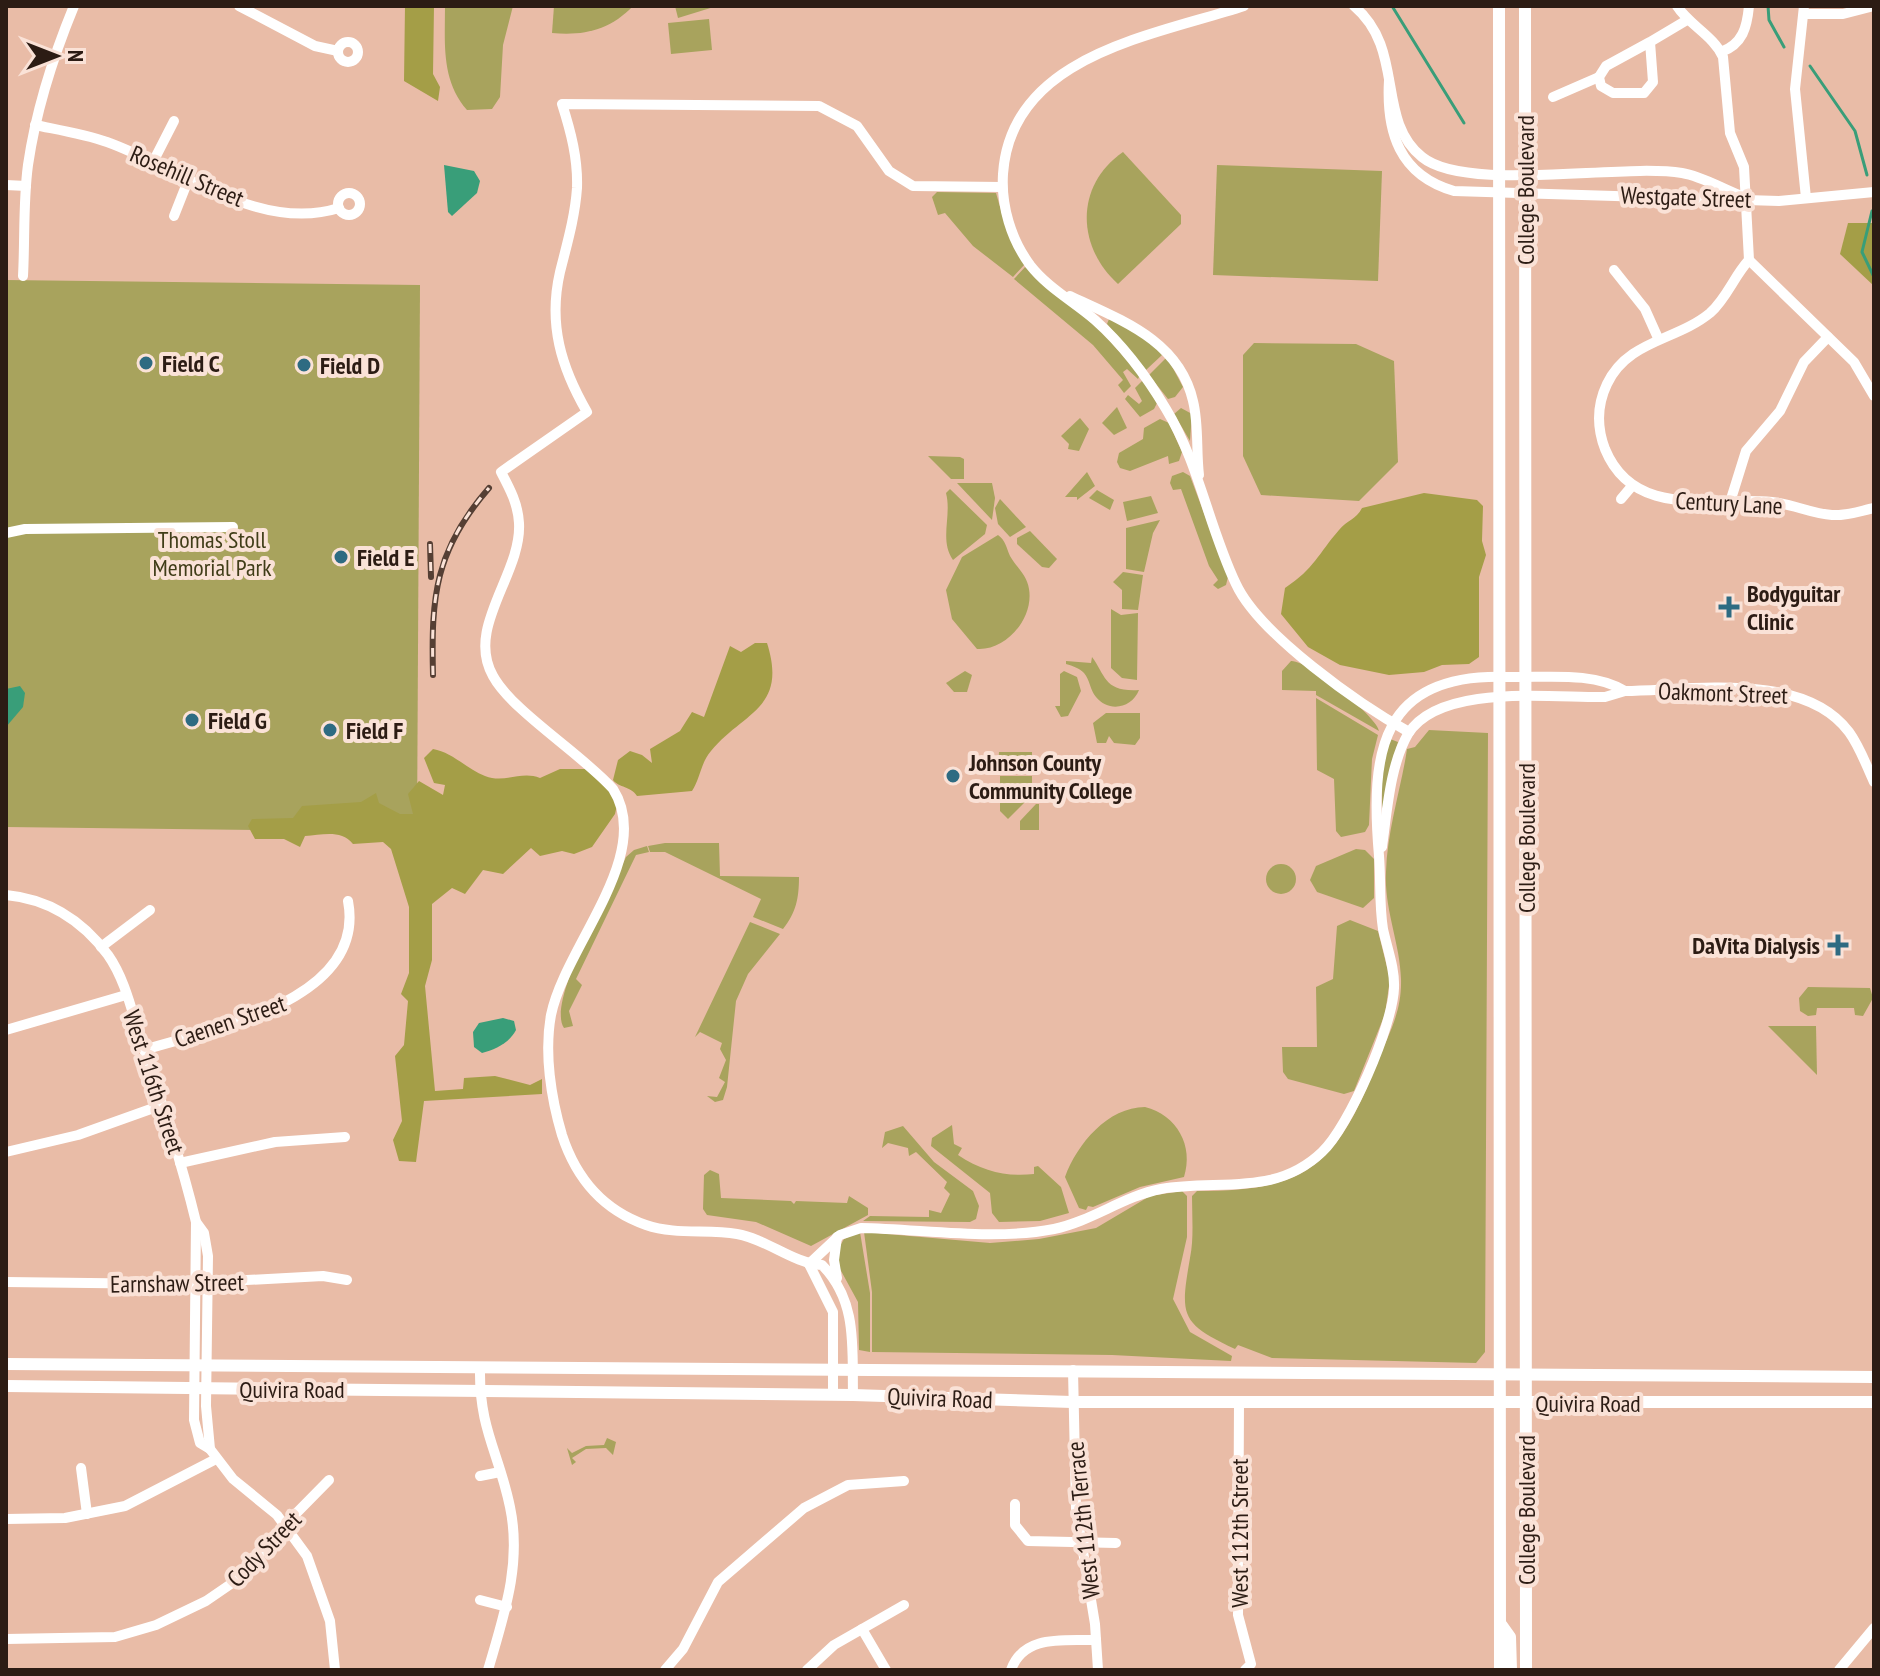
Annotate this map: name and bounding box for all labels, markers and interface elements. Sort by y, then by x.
north arrow [16,16,96,96]
text: N [62,50,90,62]
street label: College Boulevard [1510,115,1541,265]
street label: Rosehill Street [125,138,249,214]
street label: Westgate Street [1620,179,1752,215]
place label: Field C [162,348,220,379]
place label: Field D [320,350,380,381]
marker: Field C [137,354,155,372]
marker: Field D [295,356,313,374]
street label: Century Lane [1675,485,1783,521]
park label: Thomas Stoll Memorial Park [153,524,272,583]
place label: Field E [357,542,414,573]
marker: Field E [332,548,350,566]
place label: Bodyguitar Clinic [1747,578,1841,637]
marker: Bodyguitar Clinic [1718,596,1740,618]
street label: Oakmont Street [1658,675,1789,711]
place label: Field G [208,705,267,736]
marker: Field G [183,711,201,729]
place label: Field F [346,715,403,746]
marker: Field F [321,721,339,739]
place label: Johnson County Community College [968,747,1132,806]
street label: College Boulevard [1511,763,1542,913]
marker: Johnson County Community College [944,767,962,785]
place label: DaVita Dialysis [1692,930,1820,961]
marker: DaVita Dialysis [1827,934,1849,956]
street label: Caenen Street [170,987,290,1055]
street label: West 116th Street [116,1006,192,1158]
street label: Earnshaw Street [110,1266,245,1300]
street label: Quivira Road [239,1374,345,1405]
street label: Quivira Road [887,1381,993,1415]
street label: Quivira Road [1535,1388,1641,1419]
street label: College Boulevard [1511,1435,1542,1585]
street label: West 112th Terrace [1059,1440,1107,1600]
street label: West 112th Street [1224,1458,1255,1608]
street label: Cody Street [220,1504,308,1594]

